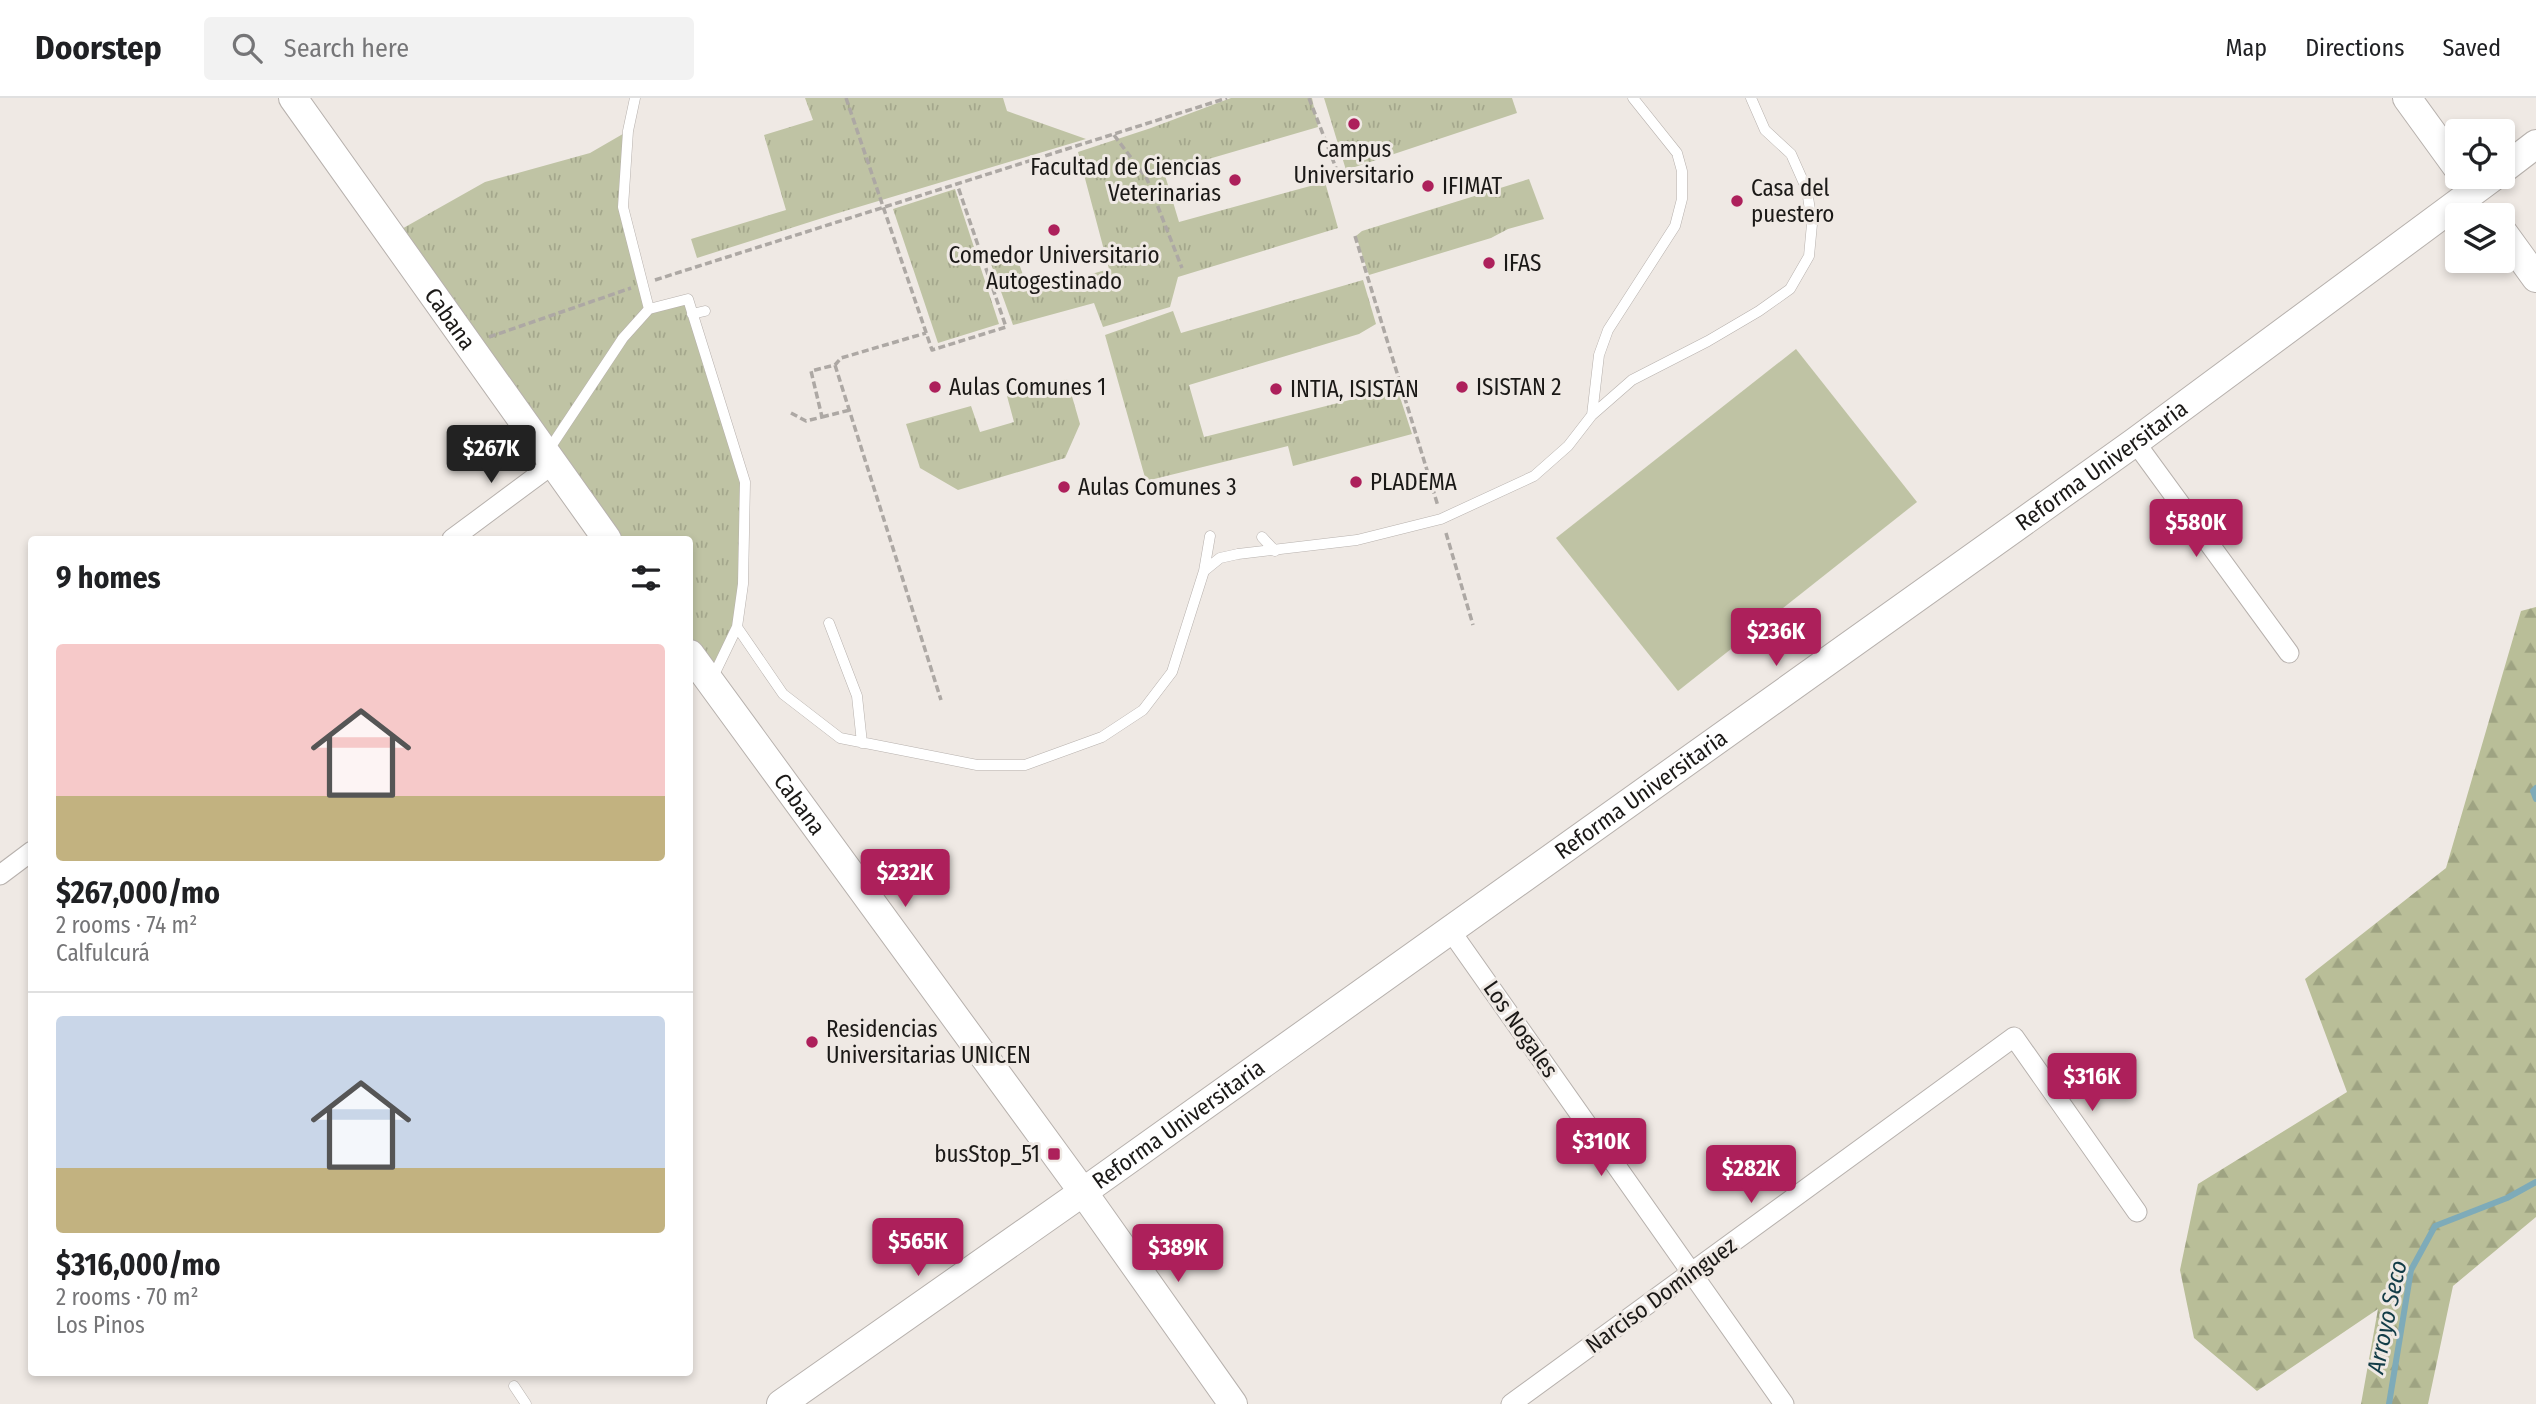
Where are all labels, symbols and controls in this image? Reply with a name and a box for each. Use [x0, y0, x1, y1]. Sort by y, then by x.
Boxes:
search box [204, 17, 694, 80]
text: Doorstep [35, 28, 162, 68]
icon: search [228, 29, 266, 67]
text: Search here [284, 33, 409, 64]
text: Map [2226, 34, 2267, 62]
text: Directions [2305, 34, 2404, 62]
text: Saved [2442, 34, 2501, 62]
marker: Campus Universitario [1346, 116, 1362, 132]
map controls [2445, 119, 2515, 273]
button: locate [2445, 119, 2515, 189]
place label: Campus Universitario [1294, 135, 1414, 189]
place label: Facultad de Ciencias Veterinarias [1030, 153, 1221, 207]
marker: Facultad de Ciencias Veterinarias [1227, 172, 1243, 188]
place label: IFIMAT [1442, 172, 1502, 200]
place label: Casa del puestero [1751, 174, 1834, 228]
marker: IFIMAT [1420, 178, 1436, 194]
marker: Casa del puestero [1729, 193, 1745, 209]
button: layers [2445, 203, 2515, 273]
marker: Comedor Universitario Autogestinado [1046, 222, 1062, 238]
place label: Comedor Universitario Autogestinado [948, 241, 1160, 295]
place label: IFAS [1503, 249, 1541, 277]
marker: IFAS [1481, 255, 1497, 271]
street label: Cabana [419, 282, 482, 355]
place label: Aulas Comunes 1 [949, 373, 1106, 401]
place label: ISISTAN 2 [1476, 373, 1561, 401]
place label: INTIA, ISISTAN [1290, 375, 1419, 403]
marker: Aulas Comunes 1 [927, 379, 943, 395]
marker: ISISTAN 2 [1454, 379, 1470, 395]
marker: INTIA, ISISTAN [1268, 381, 1284, 397]
street label: Reforma Universitaria [2010, 394, 2193, 537]
pin: $267K [442, 426, 540, 485]
text: $267K [463, 434, 519, 462]
place label: PLADEMA [1370, 468, 1457, 496]
place label: Aulas Comunes 3 [1078, 473, 1237, 501]
marker: PLADEMA [1348, 474, 1364, 490]
marker: Aulas Comunes 3 [1056, 479, 1072, 495]
pin: $580K [2147, 500, 2245, 559]
text: $580K [2166, 508, 2226, 536]
icon: filters [627, 559, 665, 597]
text: 9 homes [56, 560, 161, 596]
pin: $236K [1727, 608, 1825, 668]
text: $236K [1747, 617, 1805, 645]
icon: home [298, 690, 424, 816]
street label: Reforma Universitaria [1549, 723, 1732, 865]
street label: Cabana [768, 768, 832, 841]
pin: $232K [856, 850, 954, 909]
text: $232K [877, 858, 933, 886]
text: $267,000/mo [56, 875, 220, 911]
text: 2 rooms · 74 m² [56, 911, 197, 939]
text: Calfulcurá [56, 939, 150, 967]
street label: Los Nogales [1478, 975, 1565, 1083]
place label: Residencias Universitarias UNICEN [826, 1015, 1031, 1069]
marker: Residencias Universitarias UNICEN [804, 1034, 820, 1050]
street label: Reforma Universitaria [1087, 1053, 1270, 1195]
pin: $316K [2043, 1054, 2141, 1113]
icon: home [298, 1062, 424, 1188]
text: $316K [2064, 1062, 2121, 1090]
pin: $310K [1552, 1118, 1650, 1178]
text: $310K [1572, 1127, 1630, 1155]
place label: busStop_51 [934, 1140, 1040, 1168]
marker: busStop_51 [1046, 1146, 1062, 1162]
pin: $282K [1702, 1146, 1800, 1205]
text: $282K [1722, 1154, 1780, 1182]
pin: $565K [869, 1218, 967, 1278]
pin: $389K [1129, 1224, 1227, 1284]
text: $565K [888, 1227, 948, 1255]
street label: Narciso Domínguez [1580, 1231, 1742, 1359]
text: $389K [1148, 1233, 1208, 1261]
text: $316,000/mo [56, 1247, 220, 1283]
water label: Arroyo Seco [2361, 1258, 2413, 1377]
text: 2 rooms · 70 m² [56, 1283, 199, 1311]
text: Los Pinos [56, 1311, 145, 1339]

